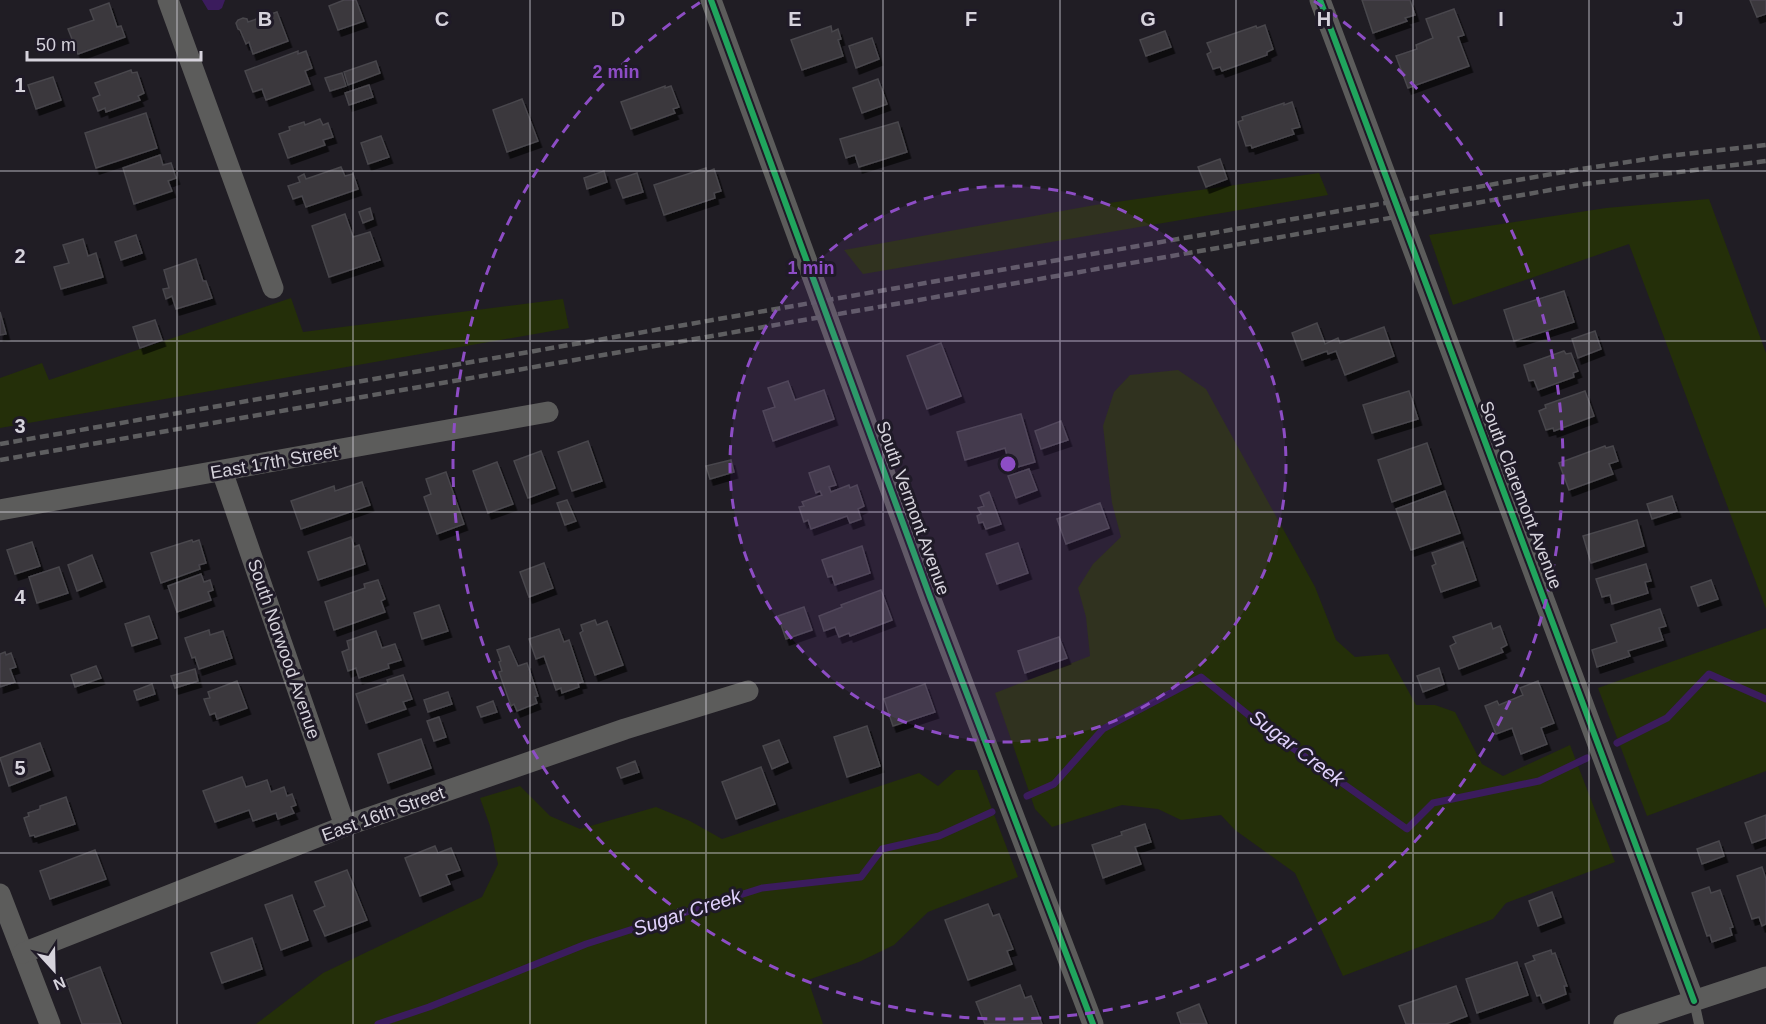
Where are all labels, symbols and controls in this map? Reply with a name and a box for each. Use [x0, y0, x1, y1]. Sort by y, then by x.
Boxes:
text: B [258, 8, 272, 30]
text: C [435, 8, 449, 30]
text: D [611, 8, 625, 30]
text: E [788, 8, 802, 30]
text: F [965, 8, 977, 30]
text: G [1140, 8, 1156, 30]
text: H [1317, 8, 1331, 30]
text: I [1498, 8, 1504, 30]
text: J [1672, 8, 1684, 30]
scale bar [27, 24, 201, 62]
text: 50 m [36, 35, 76, 55]
text: 2 min [592, 62, 640, 82]
text: 1 [14, 74, 26, 96]
text: 2 [14, 245, 26, 267]
text: 1 min [787, 258, 835, 278]
street label: South Claremont Avenue [1476, 398, 1566, 592]
text: 3 [14, 415, 26, 437]
street label: South Vermont Avenue [872, 418, 954, 598]
street label: East 17th Street [209, 441, 339, 483]
centre of rings [998, 454, 1018, 474]
street label: South Norwood Avenue [244, 556, 324, 742]
text: 4 [14, 586, 26, 608]
water label: Sugar Creek [1246, 705, 1349, 791]
text: 5 [14, 757, 26, 779]
street label: East 16th Street [319, 783, 447, 845]
water label: Sugar Creek [630, 884, 745, 940]
north arrow [24, 940, 84, 1000]
text: N [51, 973, 68, 993]

